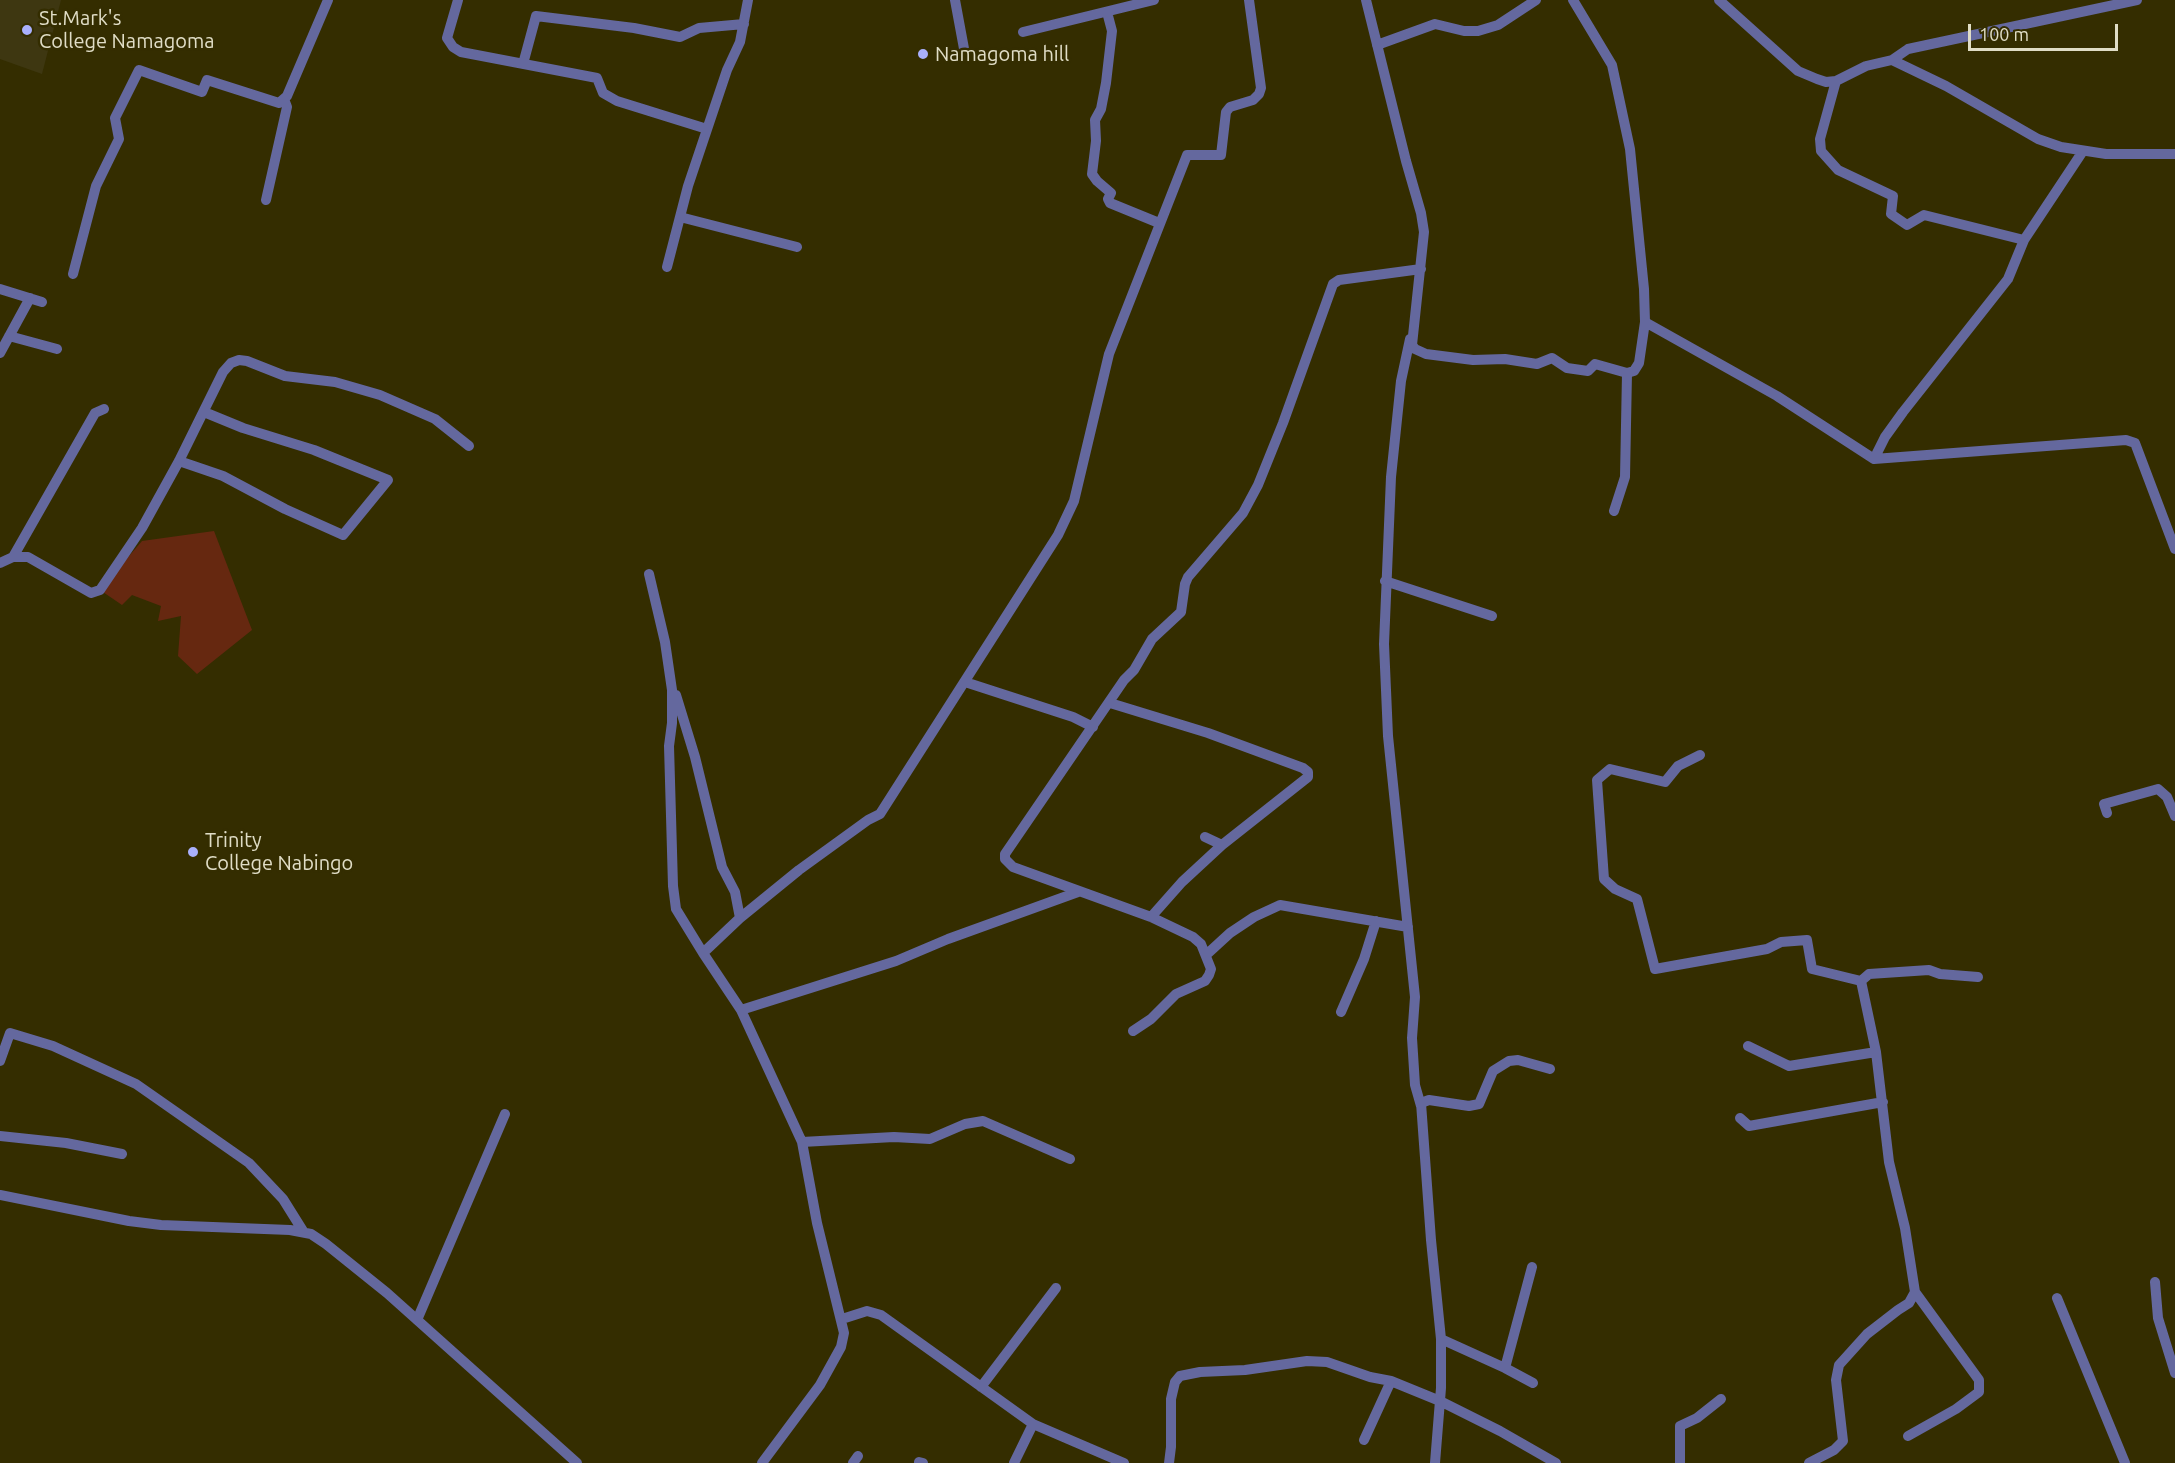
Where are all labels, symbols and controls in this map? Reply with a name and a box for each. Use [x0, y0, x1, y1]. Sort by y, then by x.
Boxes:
place label: St.Mark's College Namagoma [39, 6, 214, 53]
scale bar [1971, 12, 2121, 50]
marker: St.Mark's College Namagoma [20, 23, 34, 37]
text: 100 m [1979, 24, 2029, 44]
place label: Namagoma hill [935, 42, 1069, 66]
marker: Namagoma hill [916, 47, 930, 61]
place label: Trinity College Nabingo [205, 828, 353, 875]
marker: Trinity College Nabingo [186, 845, 200, 859]

